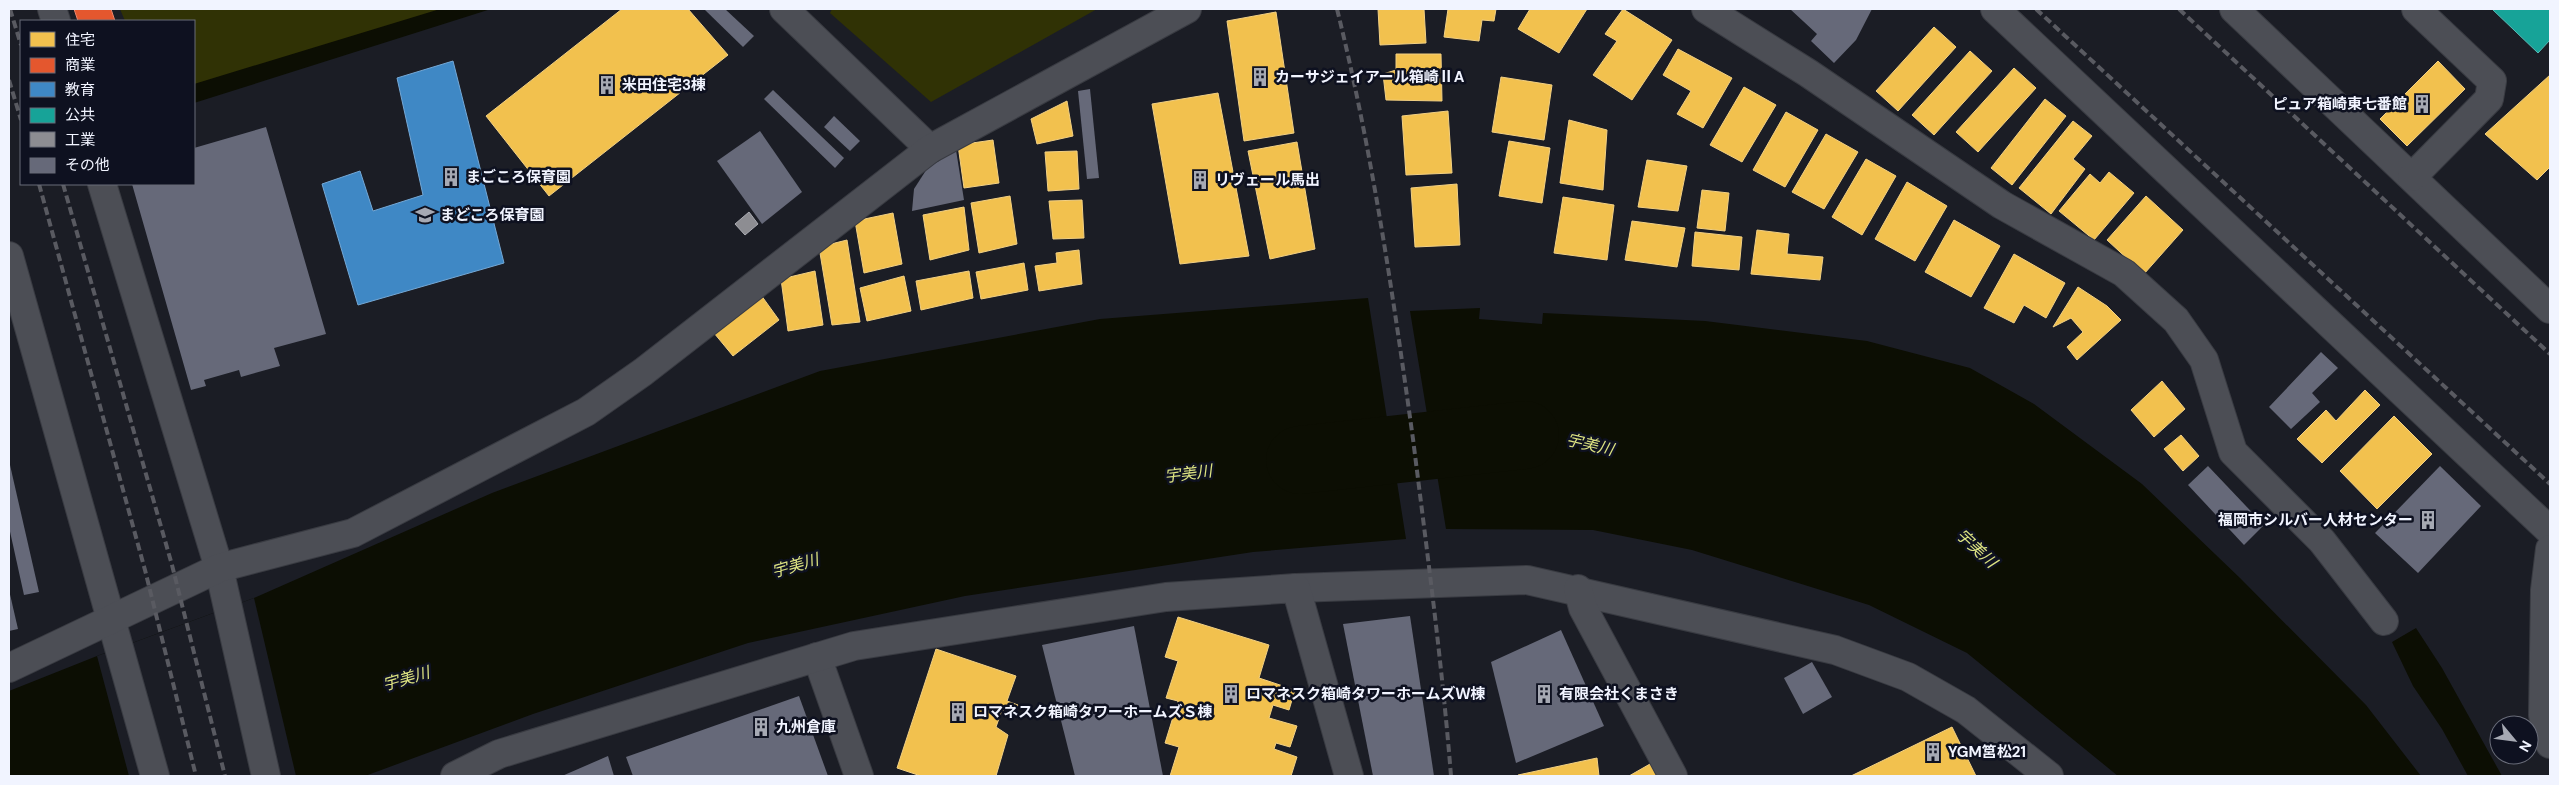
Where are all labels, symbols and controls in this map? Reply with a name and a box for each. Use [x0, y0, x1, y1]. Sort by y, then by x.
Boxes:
legend [20, 20, 195, 185]
text: 住宅 [65, 30, 95, 50]
text: 商業 [65, 55, 95, 75]
building icon: カーサジェイアール箱崎ⅡA [1249, 66, 1271, 88]
place label: カーサジェイアール箱崎ⅡA [1275, 67, 1465, 87]
building icon: 米田住宅3棟 [596, 74, 618, 96]
place label: 米田住宅3棟 [622, 75, 706, 95]
text: 教育 [65, 80, 95, 100]
building icon: ピュア箱崎東七番館 [2411, 93, 2433, 115]
place label: ピュア箱崎東七番館 [2272, 94, 2407, 114]
text: 公共 [65, 105, 95, 125]
text: 工業 [65, 130, 95, 150]
text: その他 [65, 155, 110, 175]
building icon: まごころ保育園 [440, 166, 462, 188]
place label: まごころ保育園 [466, 167, 571, 187]
building icon: リヴェール馬出 [1189, 169, 1211, 191]
place label: リヴェール馬出 [1215, 170, 1320, 190]
school or university icon: まどころ保育園 [414, 204, 436, 226]
place label: まどころ保育園 [440, 205, 545, 225]
water label: 宇美川 [1564, 429, 1618, 461]
water label: 宇美川 [1163, 460, 1215, 487]
building icon: 福岡市シルバー人材センター [2417, 509, 2439, 531]
place label: 福岡市シルバー人材センター [2217, 510, 2413, 530]
water label: 宇美川 [1952, 524, 2003, 574]
water label: 宇美川 [769, 548, 823, 582]
water label: 宇美川 [380, 661, 434, 695]
building icon: ロマネスク箱崎タワーホームズＷ棟 [1220, 683, 1242, 705]
building icon: 有限会社くまさき [1533, 683, 1555, 705]
place label: ロマネスク箱崎タワーホームズＷ棟 [1246, 684, 1486, 704]
place label: 有限会社くまさき [1559, 684, 1679, 704]
building icon: ロマネスク箱崎タワーホームズＳ棟 [947, 701, 969, 723]
place label: ロマネスク箱崎タワーホームズＳ棟 [973, 702, 1213, 722]
north arrow [2489, 715, 2539, 765]
building icon: 九州倉庫 [750, 716, 772, 738]
place label: 九州倉庫 [776, 717, 836, 737]
text: N [2515, 737, 2536, 755]
building icon: YGM筥松21 [1922, 741, 1944, 763]
place label: YGM筥松21 [1948, 742, 2026, 762]

